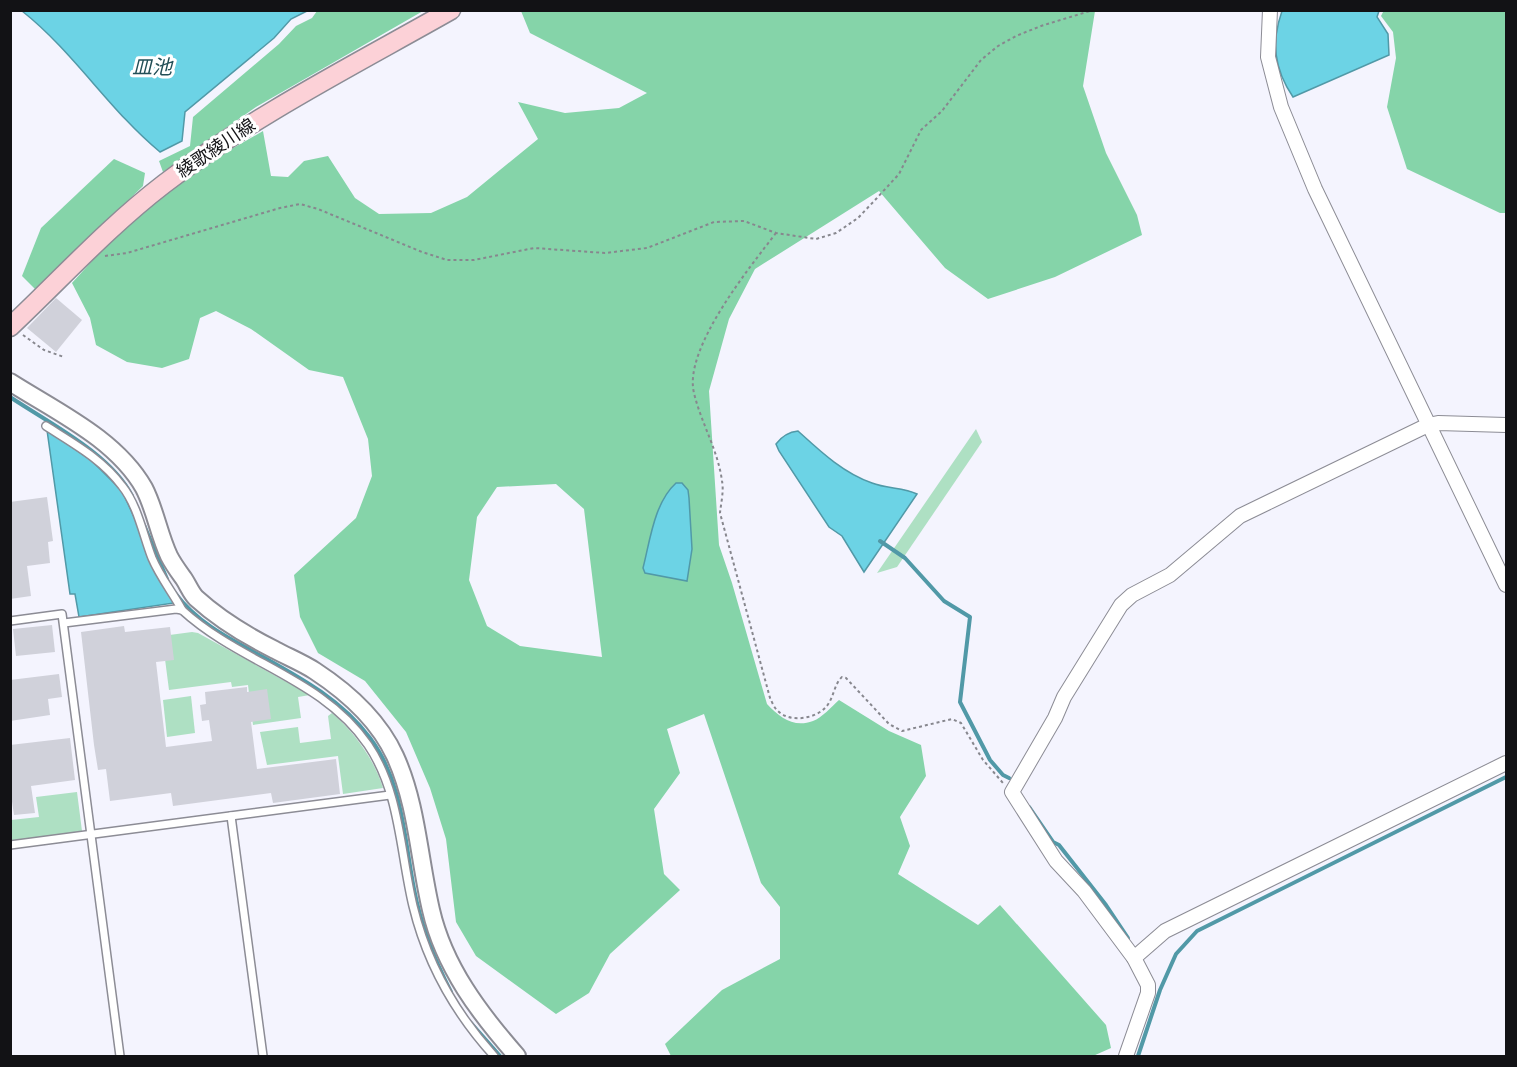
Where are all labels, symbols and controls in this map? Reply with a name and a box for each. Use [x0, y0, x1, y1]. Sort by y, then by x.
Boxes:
water label: 皿池 [132, 57, 174, 78]
street label: 綾歌綾川線 [173, 115, 259, 181]

